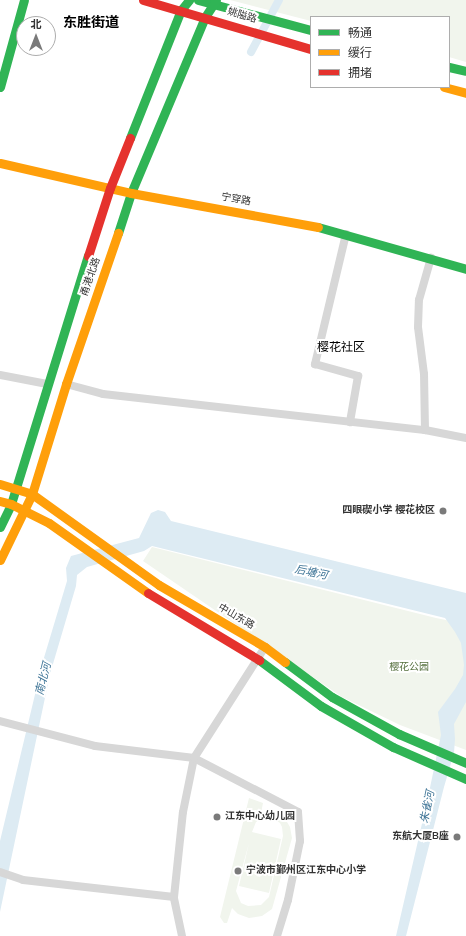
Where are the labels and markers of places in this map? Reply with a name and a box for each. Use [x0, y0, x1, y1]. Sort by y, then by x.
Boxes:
place label: 四眼碶小学 樱花校区 [342, 505, 435, 517]
marker: 四眼碶小学 樱花校区 [438, 506, 448, 516]
place label: 江东中心幼儿园 [225, 811, 295, 823]
marker: 江东中心幼儿园 [212, 812, 222, 822]
place label: 东航大厦B座 [392, 831, 449, 843]
marker: 东航大厦B座 [452, 832, 462, 842]
place label: 宁波市鄞州区江东中心小学 [246, 865, 366, 877]
marker: 宁波市鄞州区江东中心小学 [233, 866, 243, 876]

